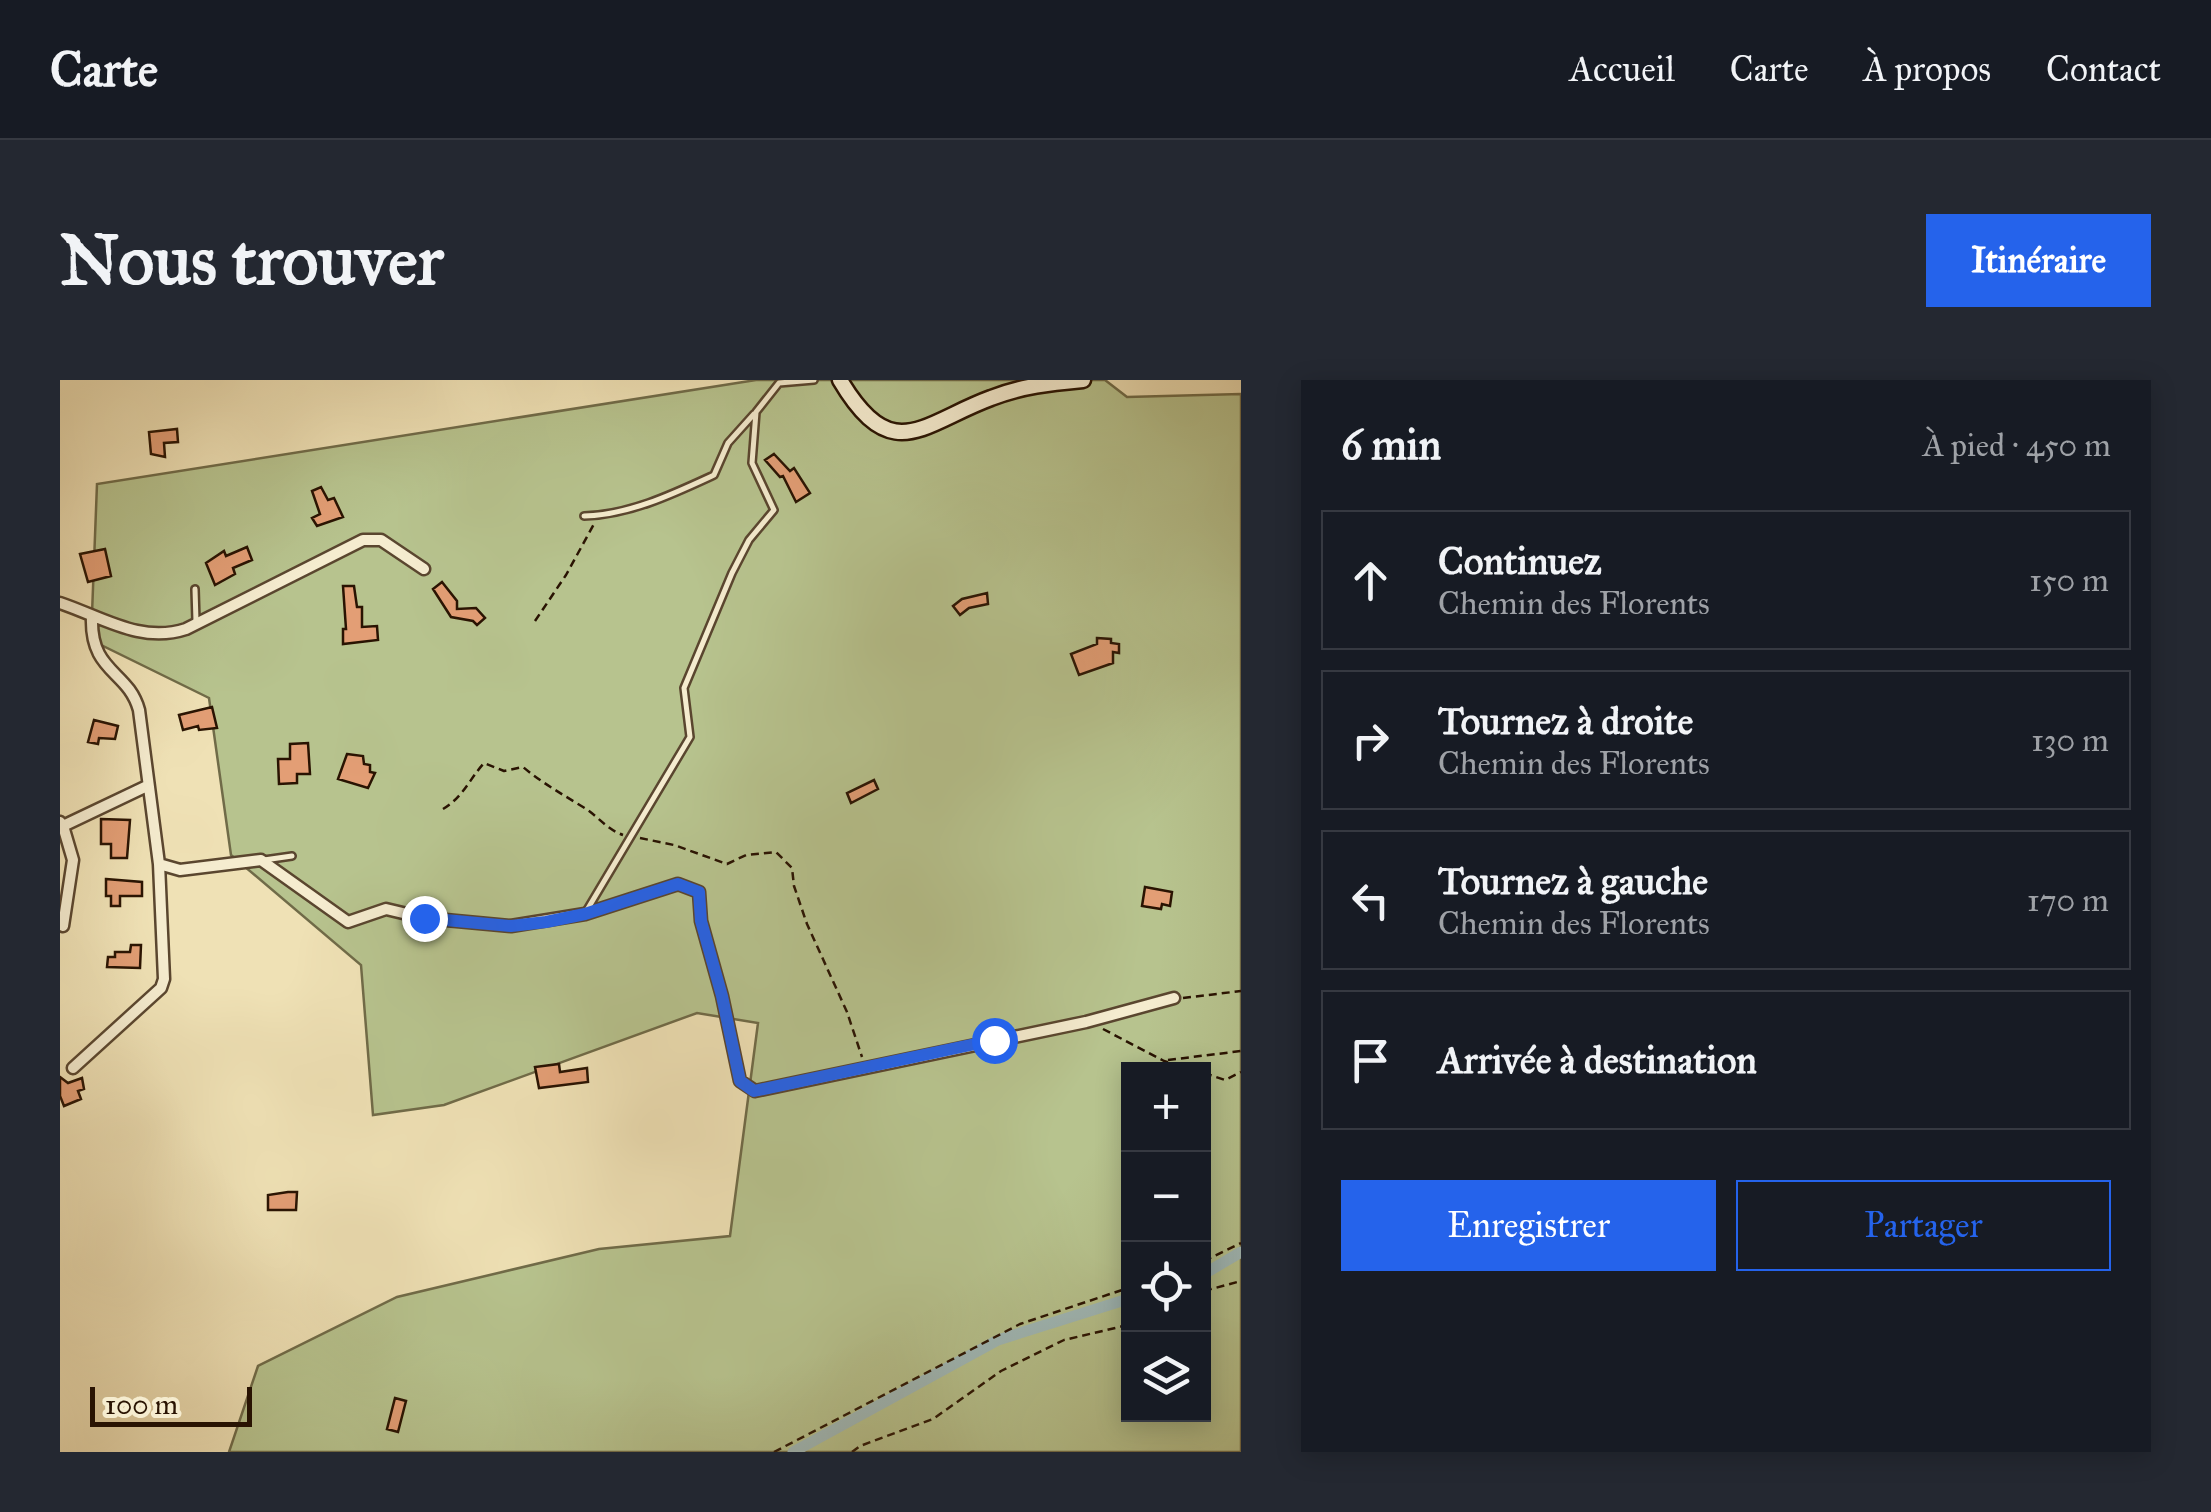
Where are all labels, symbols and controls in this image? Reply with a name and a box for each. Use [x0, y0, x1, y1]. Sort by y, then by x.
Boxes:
text: Carte [50, 40, 158, 99]
text: Accueil [1570, 48, 1675, 91]
text: Carte [1730, 48, 1809, 91]
text: À propos [1864, 48, 1991, 91]
text: Contact [2046, 48, 2161, 91]
button: Itinéraire [1926, 214, 2151, 307]
text: Nous trouver [60, 218, 444, 303]
text: 6 min [1341, 419, 1441, 471]
text: À pied · 450 m [1923, 426, 2111, 465]
text: Continuez [1438, 538, 1602, 584]
icon: ahead [1343, 553, 1398, 608]
text: 150 m [2029, 561, 2109, 600]
text: Chemin des Florents [1438, 584, 1710, 623]
text: Tournez à droite [1438, 698, 1693, 744]
icon: right [1343, 713, 1398, 768]
text: 130 m [2031, 721, 2109, 760]
text: Chemin des Florents [1438, 744, 1710, 783]
text: Tournez à gauche [1438, 858, 1708, 904]
icon: left [1343, 873, 1398, 928]
text: 170 m [2027, 881, 2109, 920]
route end [402, 896, 448, 942]
text: Chemin des Florents [1438, 904, 1710, 943]
route start [972, 1018, 1018, 1064]
icon: arrive [1343, 1033, 1398, 1088]
text: Arrivée à destination [1438, 1037, 1757, 1083]
map controls [1121, 1062, 1211, 1422]
button: + [1121, 1062, 1211, 1152]
button: − [1121, 1152, 1211, 1242]
button: Enregistrer [1341, 1180, 1716, 1271]
button: Partager [1736, 1180, 2111, 1271]
button: locate [1121, 1242, 1211, 1332]
button: layers [1121, 1332, 1211, 1422]
scale bar [90, 1382, 252, 1426]
text: 100 m [105, 1387, 178, 1422]

